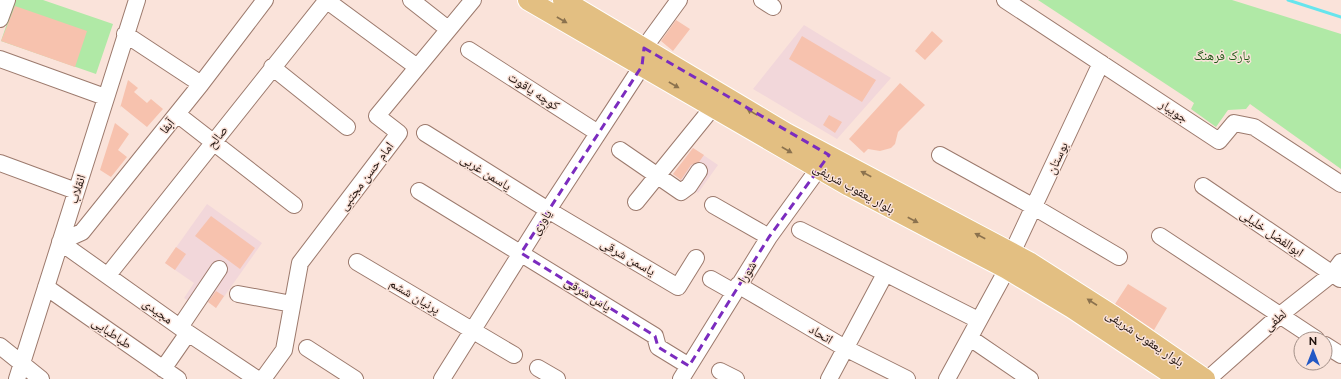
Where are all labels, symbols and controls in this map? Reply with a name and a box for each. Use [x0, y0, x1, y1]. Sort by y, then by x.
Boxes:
one-way arrow [556, 16, 568, 23]
park label: پارک فرهنگ [1194, 48, 1250, 64]
street label: کوچه یاقوت [505, 69, 563, 114]
one-way arrow [668, 81, 680, 88]
street label: جویبار [1156, 96, 1191, 127]
one-way arrow [747, 108, 757, 116]
street label: آبفا [156, 115, 178, 137]
street label: صالح [203, 123, 232, 153]
street label: امام حسن مجتبی [335, 139, 397, 214]
street label: بوستان [1043, 140, 1072, 177]
one-way arrow [781, 146, 793, 153]
street label: یاسمن غربی [457, 151, 514, 194]
street label: بلوار یعقوب شریفی [810, 159, 897, 217]
one-way arrow [860, 171, 872, 177]
street label: انقلاب [65, 173, 89, 205]
street label: ابوالفضل خلیلی [1237, 206, 1306, 260]
street label: یاوری [527, 207, 555, 238]
one-way arrow [907, 216, 919, 223]
one-way arrow [975, 232, 986, 239]
street label: یاسمن شرقی [597, 235, 658, 280]
street label: شورا [735, 258, 760, 286]
street label: یاس شرقی [561, 274, 614, 315]
street label: پرنیان ششم [386, 275, 443, 318]
street label: مجیدی [139, 295, 176, 328]
one-way arrow [1087, 298, 1097, 306]
street label: بلوار یعقوب شریفی [1103, 306, 1187, 370]
street label: لطفی [1261, 306, 1290, 335]
street label: طباطبایی [89, 314, 135, 353]
street label: اتحاد [806, 321, 836, 347]
north arrow [1293, 331, 1333, 371]
text: N [1309, 335, 1317, 348]

